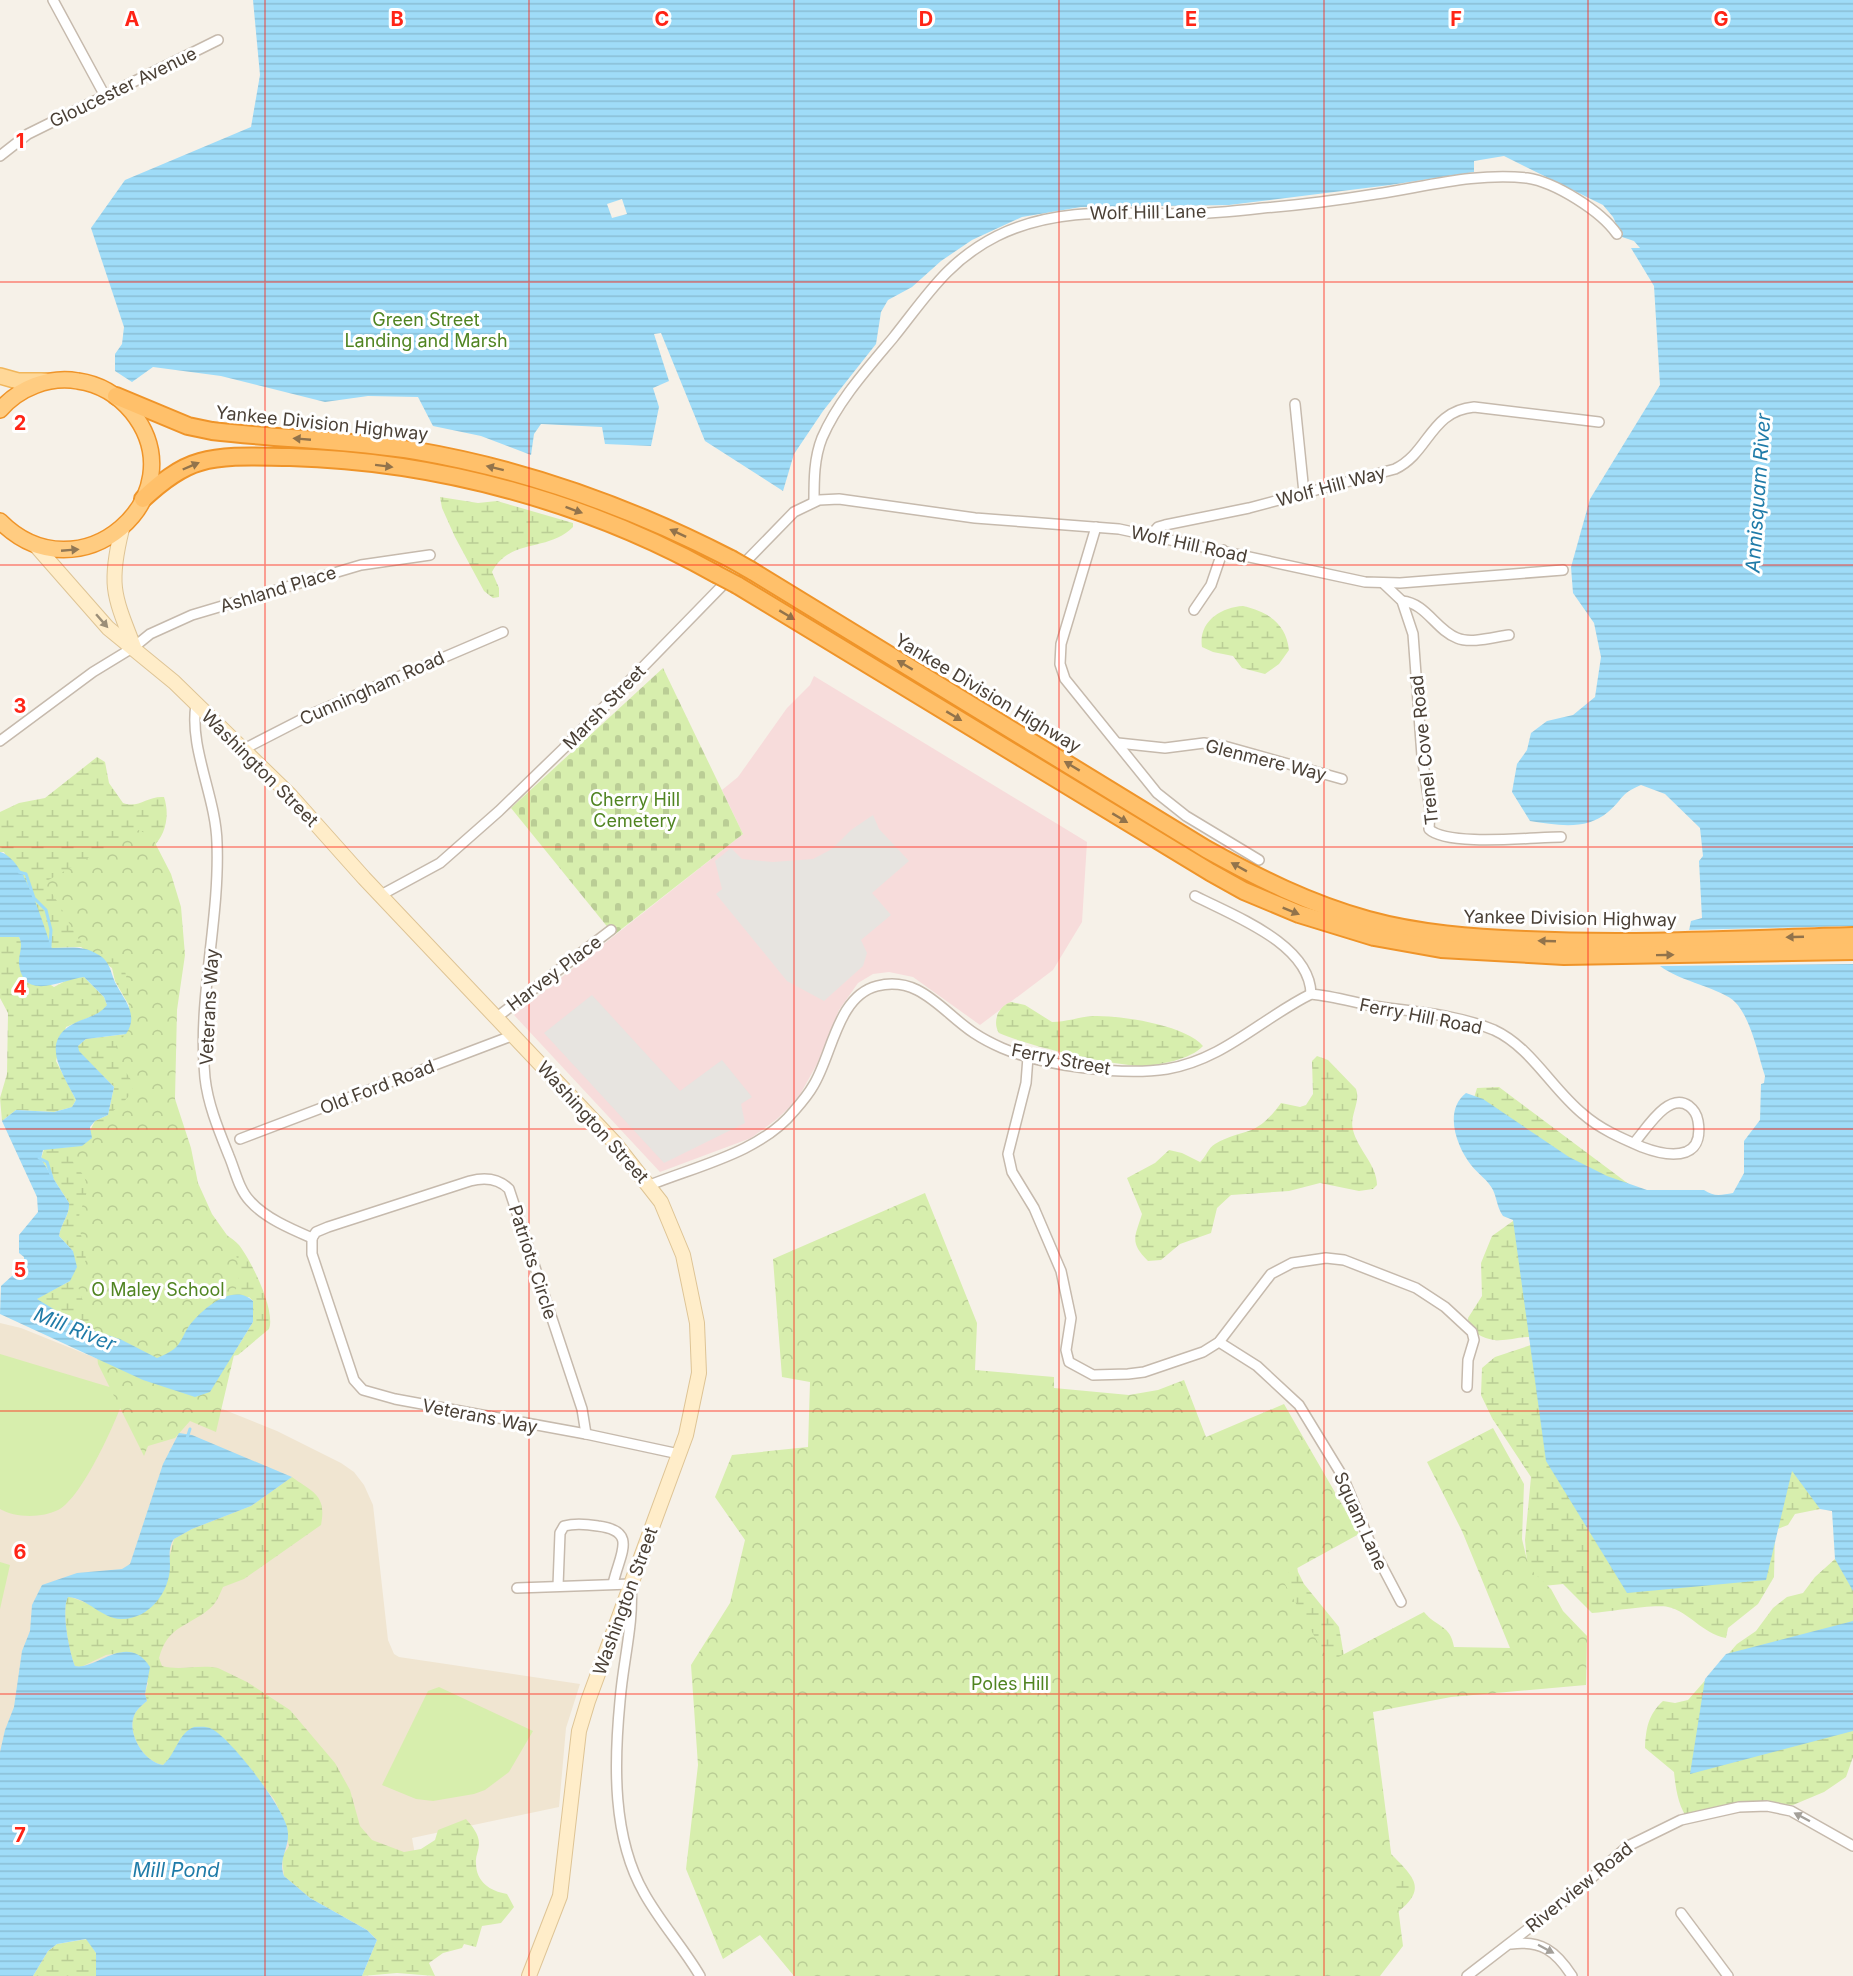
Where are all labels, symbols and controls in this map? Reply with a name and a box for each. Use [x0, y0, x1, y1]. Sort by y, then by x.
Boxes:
text: A [125, 7, 140, 31]
text: B [390, 7, 404, 31]
text: C [655, 7, 669, 31]
text: D [919, 7, 933, 31]
text: E [1185, 7, 1197, 31]
text: F [1450, 7, 1462, 31]
text: G [1713, 7, 1729, 31]
street label: Gloucester Avenue [46, 42, 200, 132]
text: 1 [16, 129, 24, 153]
street label: Wolf Hill Lane [1090, 200, 1206, 224]
park label: Green Street Landing and Marsh [344, 309, 508, 351]
street label: Yankee Division Highway [215, 401, 429, 445]
text: 2 [14, 411, 26, 435]
water label: Annisquam River [1740, 412, 1776, 575]
one-way arrow [293, 434, 312, 444]
one-way arrow [182, 461, 200, 471]
one-way arrow [375, 461, 394, 470]
street label: Wolf Hill Way [1274, 461, 1388, 511]
one-way arrow [486, 463, 504, 472]
one-way arrow [565, 506, 583, 516]
street label: Wolf Hill Road [1129, 521, 1249, 567]
one-way arrow [670, 528, 687, 537]
one-way arrow [60, 545, 79, 554]
street label: Ashland Place [217, 561, 339, 617]
one-way arrow [779, 609, 795, 620]
one-way arrow [95, 613, 108, 628]
street label: Yankee Division Highway [891, 629, 1085, 757]
street label: Cunningham Road [296, 647, 448, 729]
one-way arrow [897, 659, 913, 670]
street label: Marsh Street [559, 660, 650, 754]
street label: Trenel Cove Road [1406, 674, 1442, 826]
text: 3 [14, 694, 26, 718]
street label: Washington Street [197, 705, 323, 831]
one-way arrow [946, 711, 962, 722]
street label: Glenmere Way [1203, 735, 1329, 785]
one-way arrow [1064, 761, 1080, 772]
park label: Cherry Hill Cemetery [590, 789, 680, 831]
one-way arrow [1112, 812, 1128, 823]
one-way arrow [1230, 862, 1247, 872]
one-way arrow [1283, 906, 1301, 916]
street label: Yankee Division Highway [1463, 906, 1677, 930]
street label: Harvey Place [503, 931, 605, 1015]
one-way arrow [1785, 932, 1804, 942]
one-way arrow [1538, 936, 1557, 946]
street label: Veterans Way [195, 948, 223, 1066]
one-way arrow [1655, 950, 1674, 960]
text: 4 [13, 976, 27, 1000]
street label: Ferry Hill Road [1358, 994, 1484, 1038]
street label: Ferry Street [1010, 1039, 1112, 1079]
street label: Old Ford Road [317, 1056, 437, 1118]
street label: Washington Street [533, 1057, 653, 1187]
street label: Patriots Circle [505, 1202, 561, 1322]
text: 5 [14, 1258, 26, 1282]
park label: O Maley School [91, 1279, 225, 1300]
water label: Mill River [31, 1302, 120, 1356]
street label: Veterans Way [421, 1395, 539, 1437]
street label: Squam Lane [1330, 1469, 1392, 1573]
street label: Washington Street [588, 1524, 662, 1678]
text: 6 [14, 1540, 27, 1564]
park label: Poles Hill [971, 1673, 1049, 1694]
one-way arrow [1793, 1812, 1810, 1822]
text: 7 [14, 1823, 26, 1847]
street label: Riverview Road [1521, 1838, 1637, 1936]
water label: Mill Pond [133, 1858, 220, 1882]
one-way arrow [1538, 1944, 1555, 1954]

